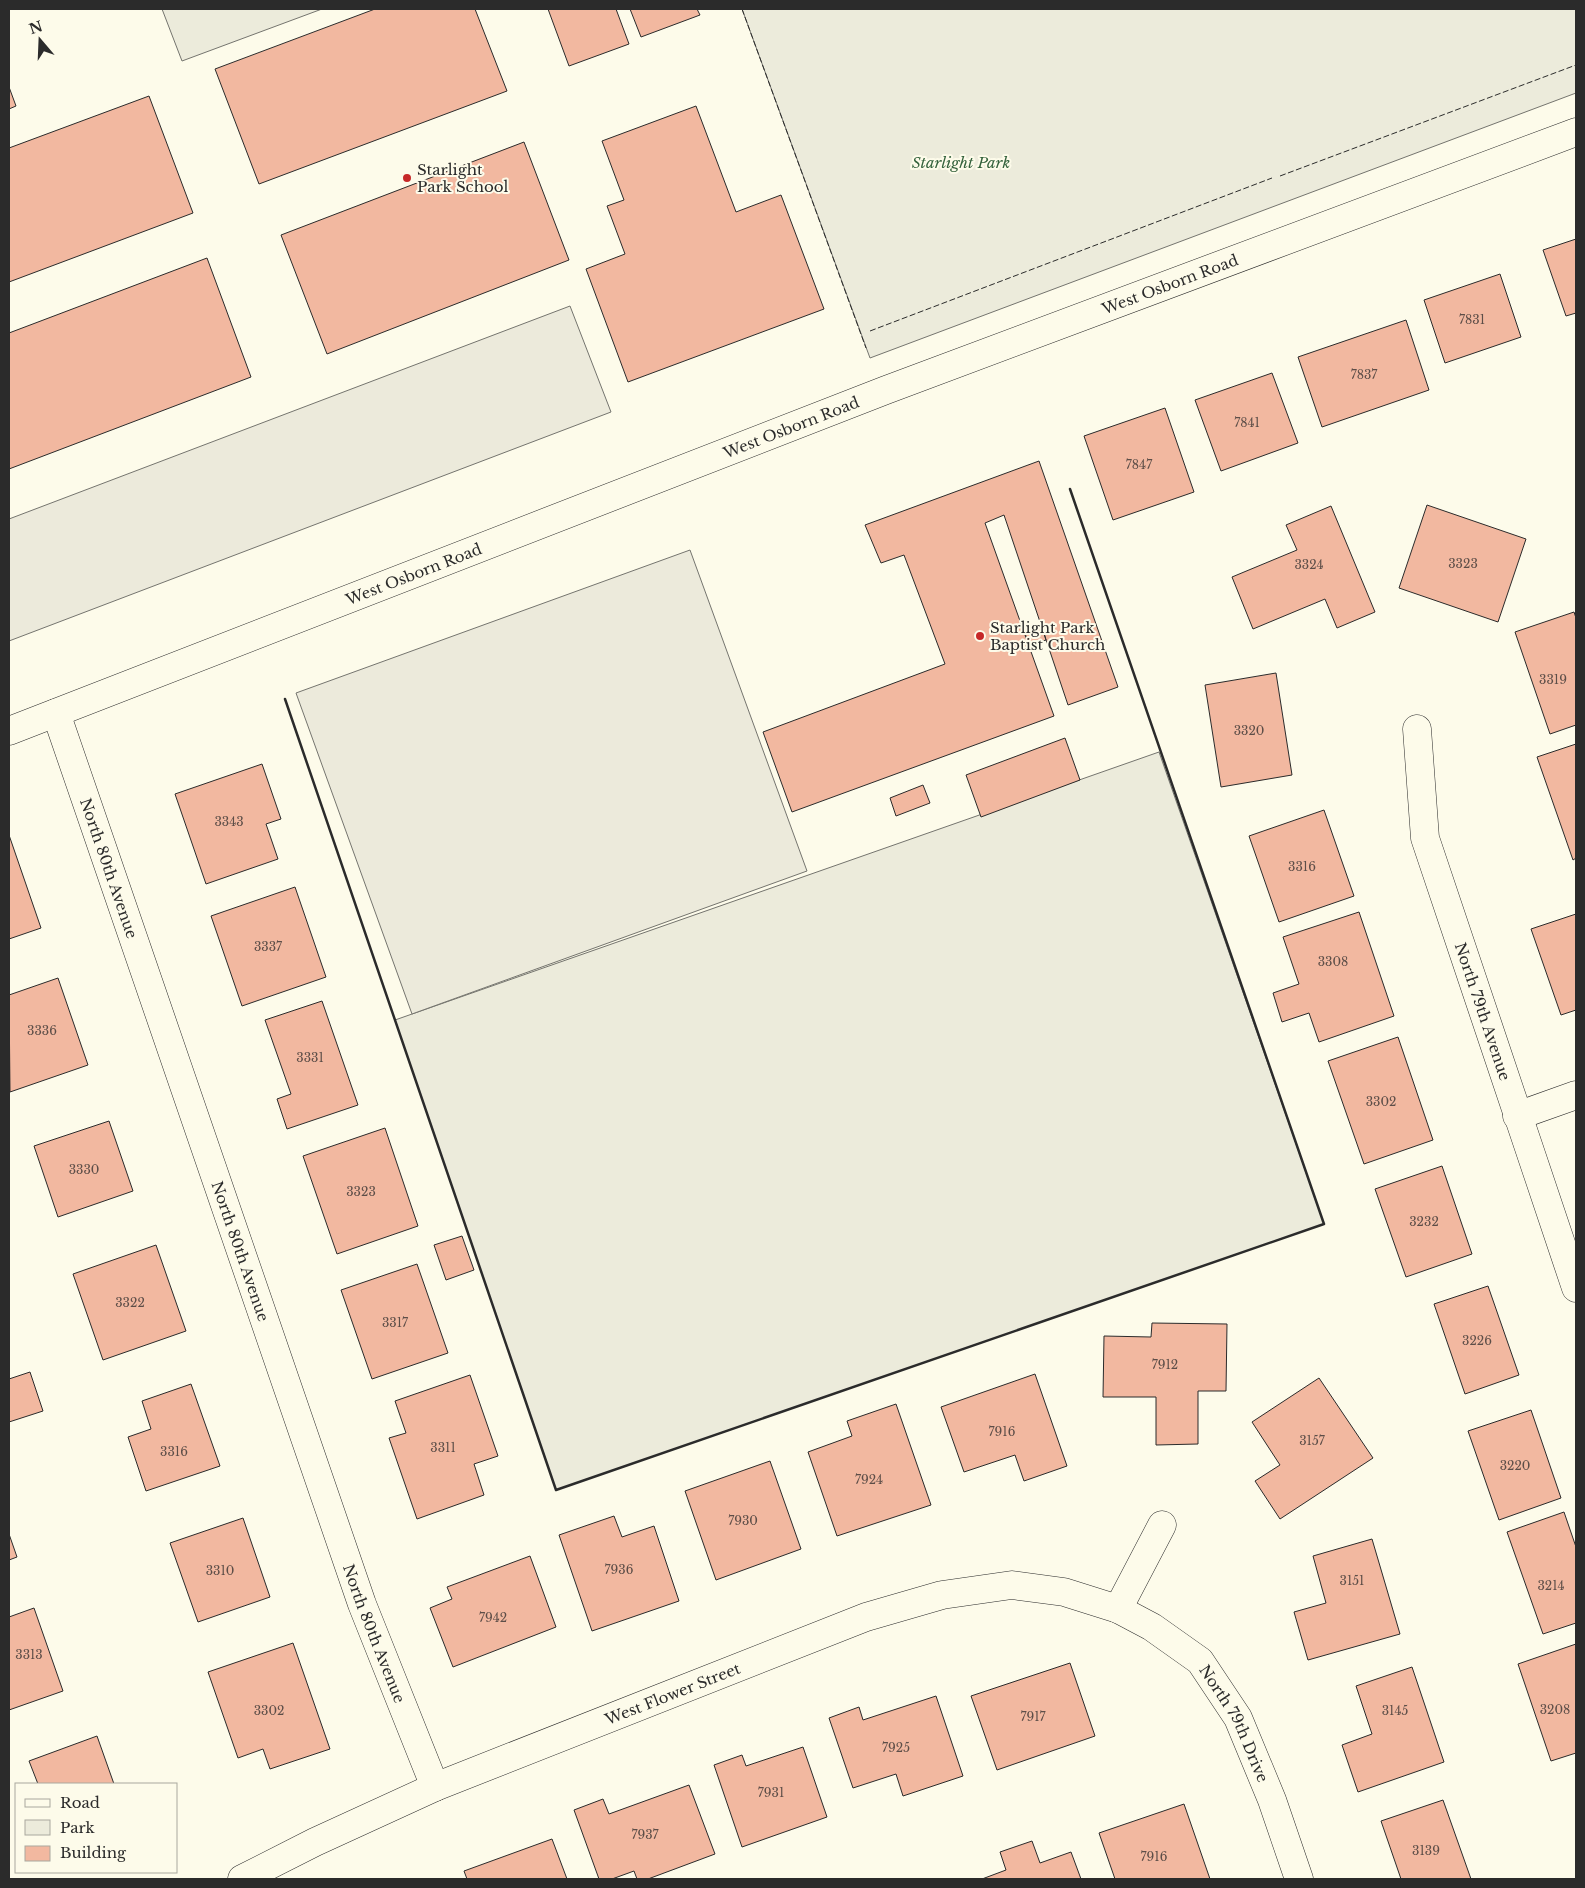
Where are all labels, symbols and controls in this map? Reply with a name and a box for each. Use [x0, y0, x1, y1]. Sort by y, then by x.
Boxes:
north arrow [15, 15, 65, 65]
text: N [27, 17, 45, 38]
park label: Starlight Park [912, 153, 1010, 172]
place label: Starlight Park School [417, 160, 509, 196]
marker: Starlight Park School [401, 172, 413, 184]
street label: West Osborn Road [1098, 250, 1241, 318]
house number: 7831 [1459, 312, 1485, 327]
house number: 7837 [1351, 367, 1378, 382]
street label: West Osborn Road [719, 392, 862, 462]
house number: 7841 [1234, 415, 1260, 430]
house number: 7847 [1126, 457, 1153, 472]
street label: West Osborn Road [342, 539, 484, 609]
house number: 3323 [1448, 556, 1478, 571]
house number: 3324 [1294, 557, 1324, 572]
place label: Starlight Park Baptist Church [990, 618, 1105, 654]
marker: Starlight Park Baptist Church [974, 630, 986, 642]
house number: 3319 [1539, 672, 1567, 687]
house number: 3320 [1234, 723, 1264, 738]
street label: North 80th Avenue [76, 795, 142, 941]
house number: 3343 [214, 814, 244, 829]
house number: 3316 [1288, 859, 1316, 874]
house number: 3337 [254, 939, 283, 954]
street label: North 79th Avenue [1451, 940, 1515, 1083]
house number: 3308 [1318, 954, 1348, 969]
house number: 3336 [27, 1023, 57, 1038]
house number: 3331 [296, 1050, 324, 1065]
house number: 3302 [1366, 1094, 1396, 1109]
house number: 3330 [69, 1162, 99, 1177]
street label: North 80th Avenue [208, 1179, 274, 1324]
house number: 3323 [346, 1184, 376, 1199]
house number: 3232 [1409, 1214, 1439, 1229]
house number: 3322 [115, 1295, 145, 1310]
house number: 3317 [382, 1315, 409, 1330]
house number: 3226 [1462, 1333, 1492, 1348]
house number: 7912 [1152, 1357, 1178, 1372]
house number: 7916 [989, 1424, 1016, 1439]
house number: 3157 [1299, 1433, 1326, 1448]
house number: 3311 [430, 1440, 456, 1455]
house number: 3316 [160, 1444, 188, 1459]
house number: 3220 [1500, 1458, 1530, 1473]
house number: 7924 [855, 1472, 883, 1487]
house number: 7930 [728, 1513, 758, 1528]
street label: North 80th Avenue [339, 1562, 410, 1705]
house number: 7936 [605, 1562, 634, 1577]
house number: 3310 [206, 1563, 234, 1578]
house number: 3151 [1340, 1573, 1364, 1588]
house number: 3214 [1537, 1578, 1565, 1593]
house number: 7942 [479, 1610, 507, 1625]
house number: 3313 [15, 1647, 43, 1662]
street label: West Flower Street [601, 1658, 743, 1729]
street label: North 79th Drive [1196, 1661, 1273, 1785]
house number: 3208 [1540, 1702, 1570, 1717]
house number: 3302 [254, 1703, 284, 1718]
house number: 3145 [1382, 1703, 1408, 1718]
house number: 7917 [1020, 1709, 1047, 1724]
house number: 7925 [882, 1740, 910, 1755]
legend [15, 1783, 178, 1873]
house number: 7931 [758, 1785, 784, 1800]
text: Road [60, 1793, 100, 1812]
text: Park [60, 1818, 96, 1837]
house number: 7937 [631, 1827, 660, 1842]
text: Building [60, 1843, 127, 1862]
house number: 3139 [1412, 1843, 1440, 1858]
house number: 7916 [1141, 1849, 1168, 1864]

